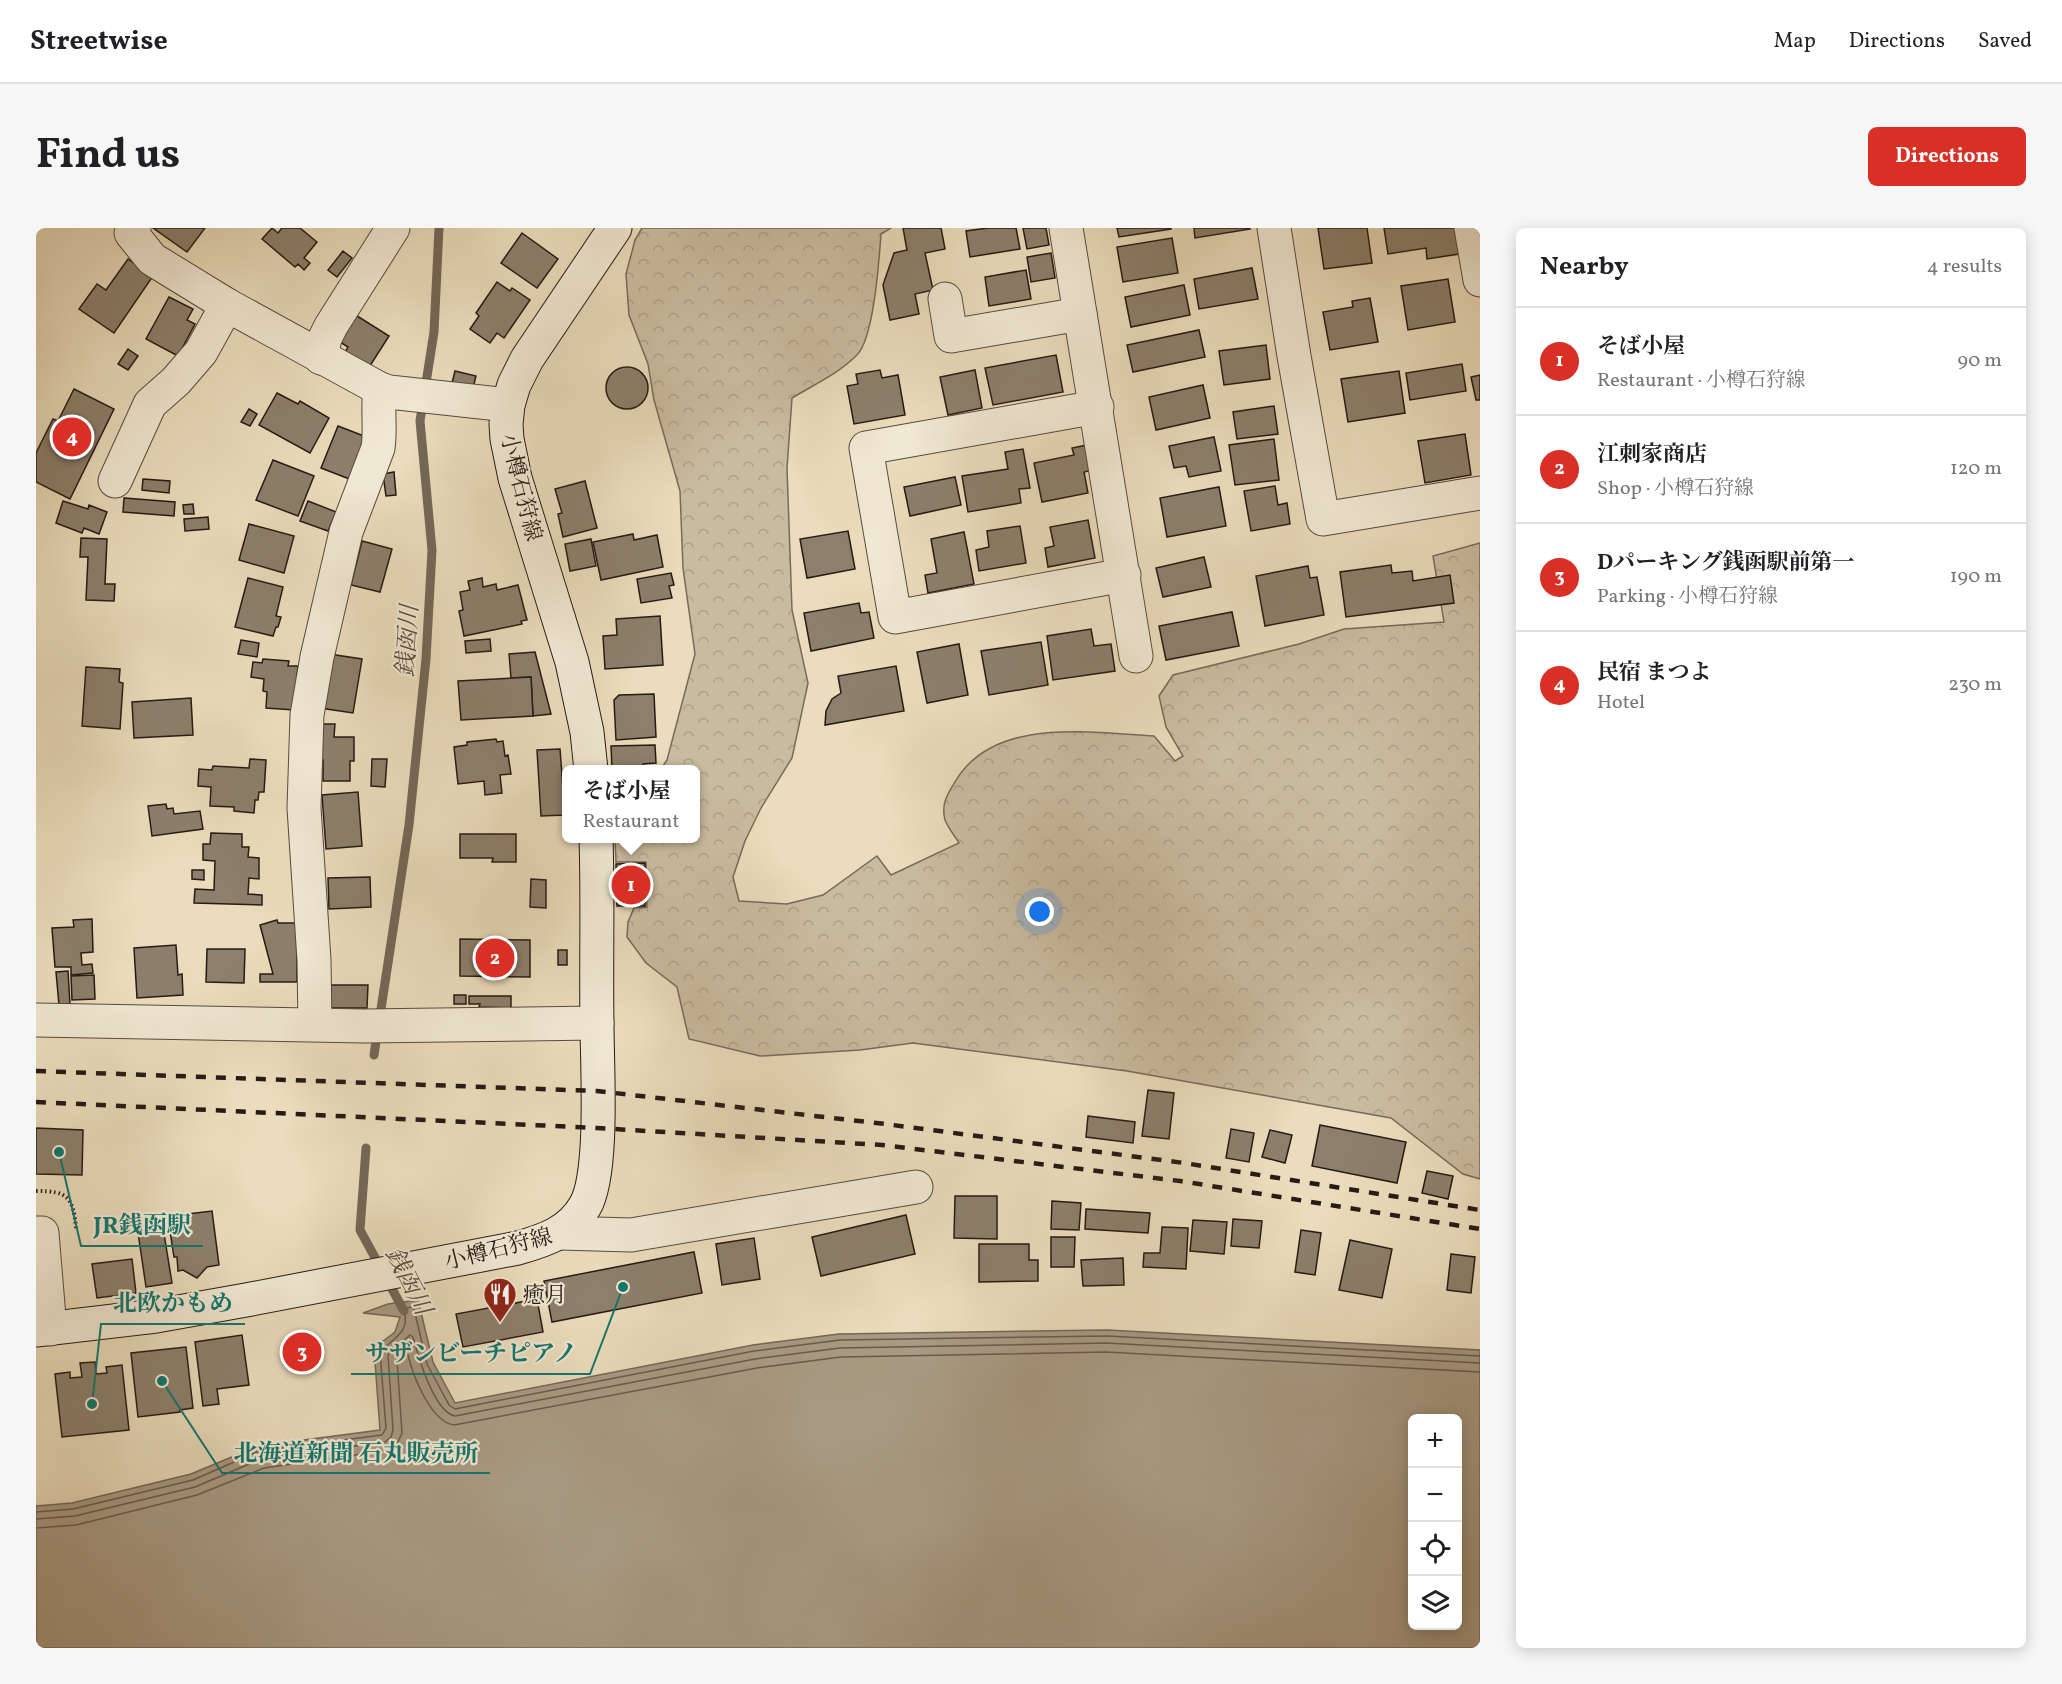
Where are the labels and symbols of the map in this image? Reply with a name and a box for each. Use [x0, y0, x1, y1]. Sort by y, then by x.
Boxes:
pin: 4 [52, 414, 92, 460]
street label: 小樽石狩線 [491, 430, 548, 545]
water label: 銭函川 [390, 601, 429, 678]
pin: 1 [612, 862, 650, 908]
your location [1025, 897, 1054, 926]
pin: 2 [476, 936, 514, 980]
callout: JR銭函駅 [81, 1204, 203, 1246]
text: JR銭函駅 [92, 1210, 191, 1244]
street label: 小樽石狩線 [441, 1222, 556, 1279]
water label: 銭函川 [376, 1242, 440, 1324]
restaurant icon: 癒月 [482, 1276, 518, 1323]
place label: 癒月 [523, 1281, 567, 1312]
callout: 北欧かもめ [101, 1282, 245, 1324]
text: 北欧かもめ [113, 1288, 233, 1322]
pin: 3 [282, 1330, 322, 1374]
callout: サザンビーチピアノ [351, 1332, 590, 1374]
text: サザンビーチピアノ [365, 1338, 577, 1372]
callout: 北海道新聞 石丸販売所 [222, 1431, 490, 1473]
text: 北海道新聞 石丸販売所 [234, 1438, 478, 1472]

